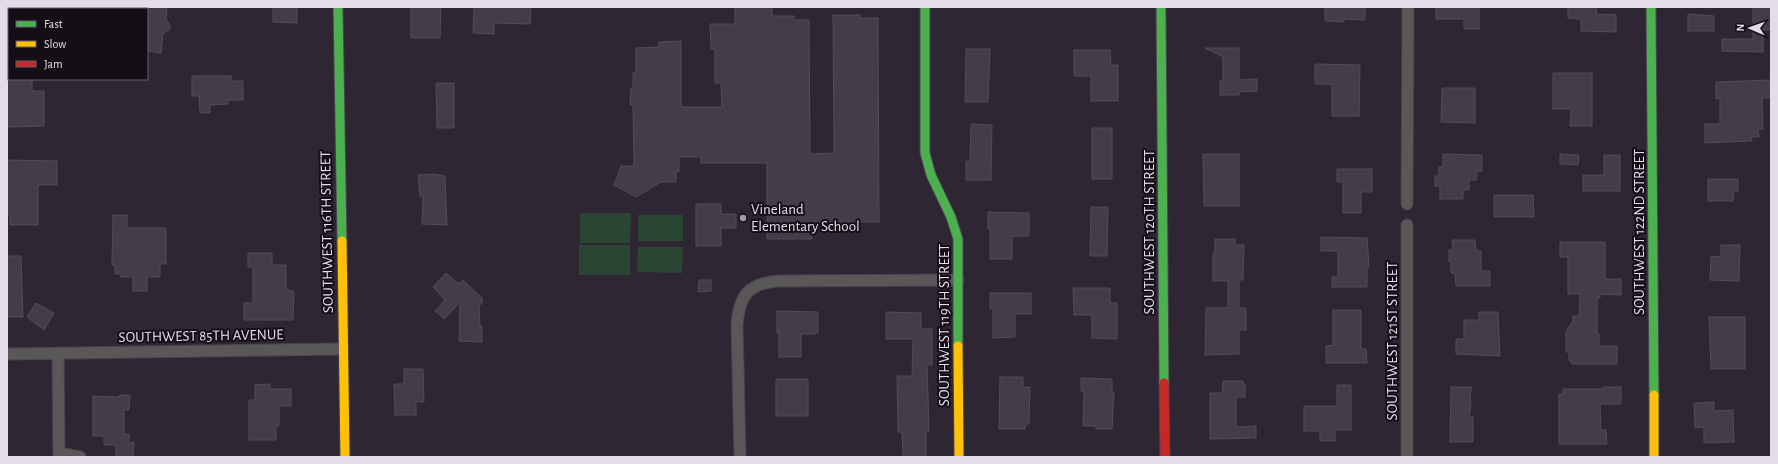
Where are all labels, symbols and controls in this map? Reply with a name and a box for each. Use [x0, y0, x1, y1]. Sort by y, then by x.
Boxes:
legend [8, 8, 148, 80]
north arrow [1730, 8, 1770, 48]
text: Fast [44, 18, 63, 30]
text: N [1735, 24, 1746, 32]
text: Slow [44, 38, 66, 50]
text: Jam [44, 58, 63, 70]
street label: SOUTHWEST 122ND STREET [1632, 148, 1647, 315]
street label: SOUTHWEST 120TH STREET [1142, 149, 1157, 314]
street label: SOUTHWEST 116TH STREET [318, 150, 336, 313]
place label: Vineland Elementary School [751, 202, 860, 234]
marker: Vineland Elementary School [738, 213, 748, 223]
street label: SOUTHWEST 119TH STREET [937, 243, 952, 406]
street label: SOUTHWEST 121ST STREET [1385, 261, 1400, 420]
street label: SOUTHWEST 85TH AVENUE [118, 327, 284, 345]

